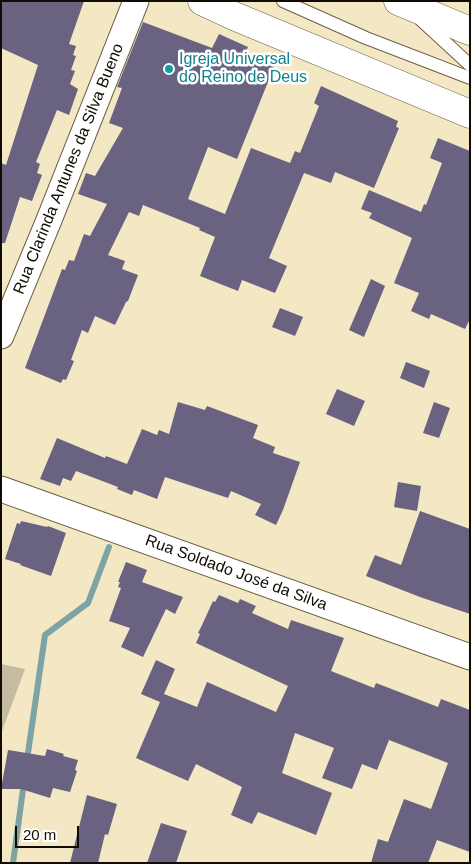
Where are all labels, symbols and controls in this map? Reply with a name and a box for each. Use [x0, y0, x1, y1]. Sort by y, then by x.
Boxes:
street label: Rua Clarinda Antunes da Silva Bueno [10, 41, 128, 297]
place label: Igreja Universal do Reino de Deus [179, 50, 307, 88]
marker: Igreja Universal do Reino de Deus [163, 63, 175, 75]
street label: Rua Soldado José da Silva [142, 531, 330, 615]
scale bar [18, 816, 81, 848]
text: 20 m [23, 826, 56, 843]

